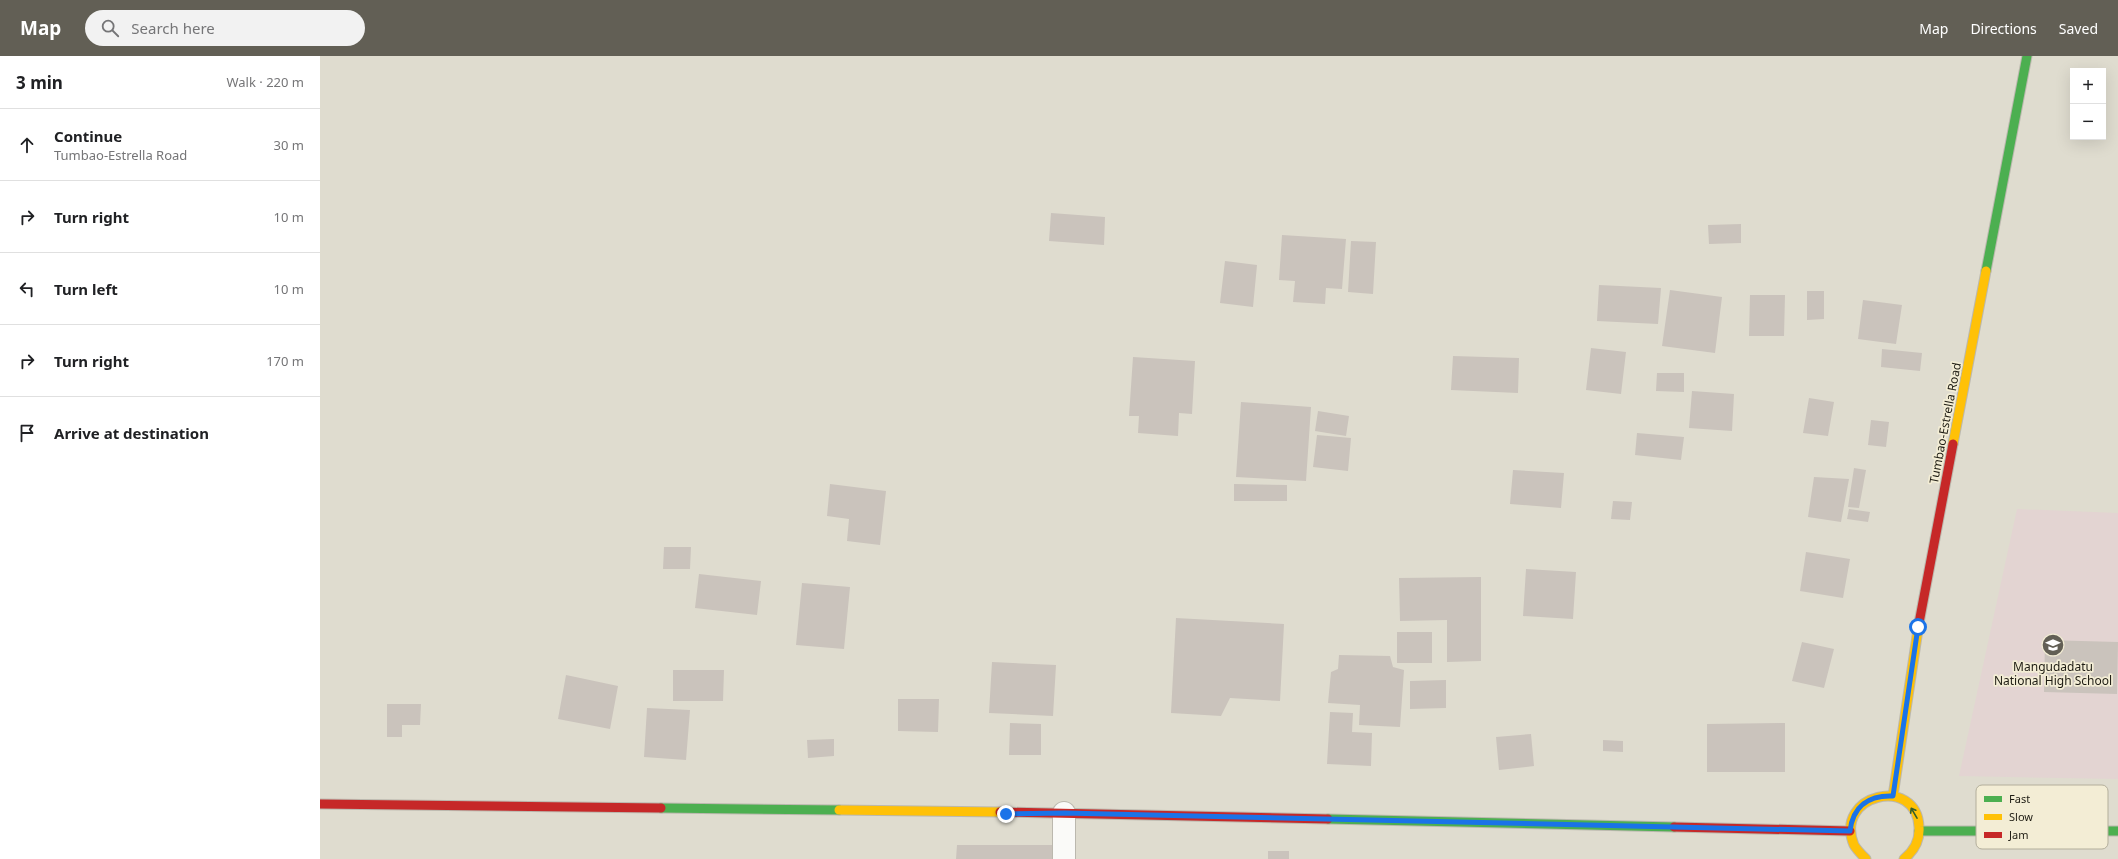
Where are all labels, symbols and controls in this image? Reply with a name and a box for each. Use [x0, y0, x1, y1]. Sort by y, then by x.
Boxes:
search box [85, 10, 365, 46]
text: Map [20, 15, 61, 41]
icon: search [99, 17, 121, 39]
text: Search here [131, 18, 215, 38]
text: Map [1919, 19, 1948, 38]
text: Directions [1970, 19, 2037, 38]
text: Saved [2059, 19, 2098, 38]
map controls [2070, 68, 2106, 140]
button: + [2070, 68, 2106, 104]
text: 3 min [16, 71, 63, 94]
text: Walk · 220 m [226, 73, 304, 91]
button: − [2070, 104, 2106, 140]
text: Continue [54, 126, 122, 146]
icon: ahead [16, 134, 38, 156]
text: 30 m [274, 136, 304, 154]
text: Tumbao-Estrella Road [54, 146, 187, 164]
icon: right [16, 206, 38, 228]
text: Turn right [54, 207, 129, 227]
text: 10 m [274, 208, 304, 226]
icon: left [16, 278, 38, 300]
text: Turn left [54, 279, 118, 299]
text: 10 m [274, 280, 304, 298]
icon: right [16, 350, 38, 372]
text: Turn right [54, 351, 129, 371]
text: 170 m [266, 352, 304, 370]
street label: Tumbao-Estrella Road [1925, 361, 1965, 485]
icon: arrive [16, 422, 38, 444]
text: Arrive at destination [54, 423, 209, 443]
route start [1909, 618, 1927, 636]
school or university icon: Mangudadatu National High School [2040, 632, 2066, 658]
place label: Mangudadatu National High School [1994, 658, 2112, 689]
legend [1976, 785, 2108, 849]
text: Fast [2009, 791, 2030, 806]
route end [997, 805, 1015, 823]
one-way arrow [1910, 807, 1918, 819]
text: Slow [2009, 809, 2033, 824]
text: Jam [2008, 827, 2028, 842]

